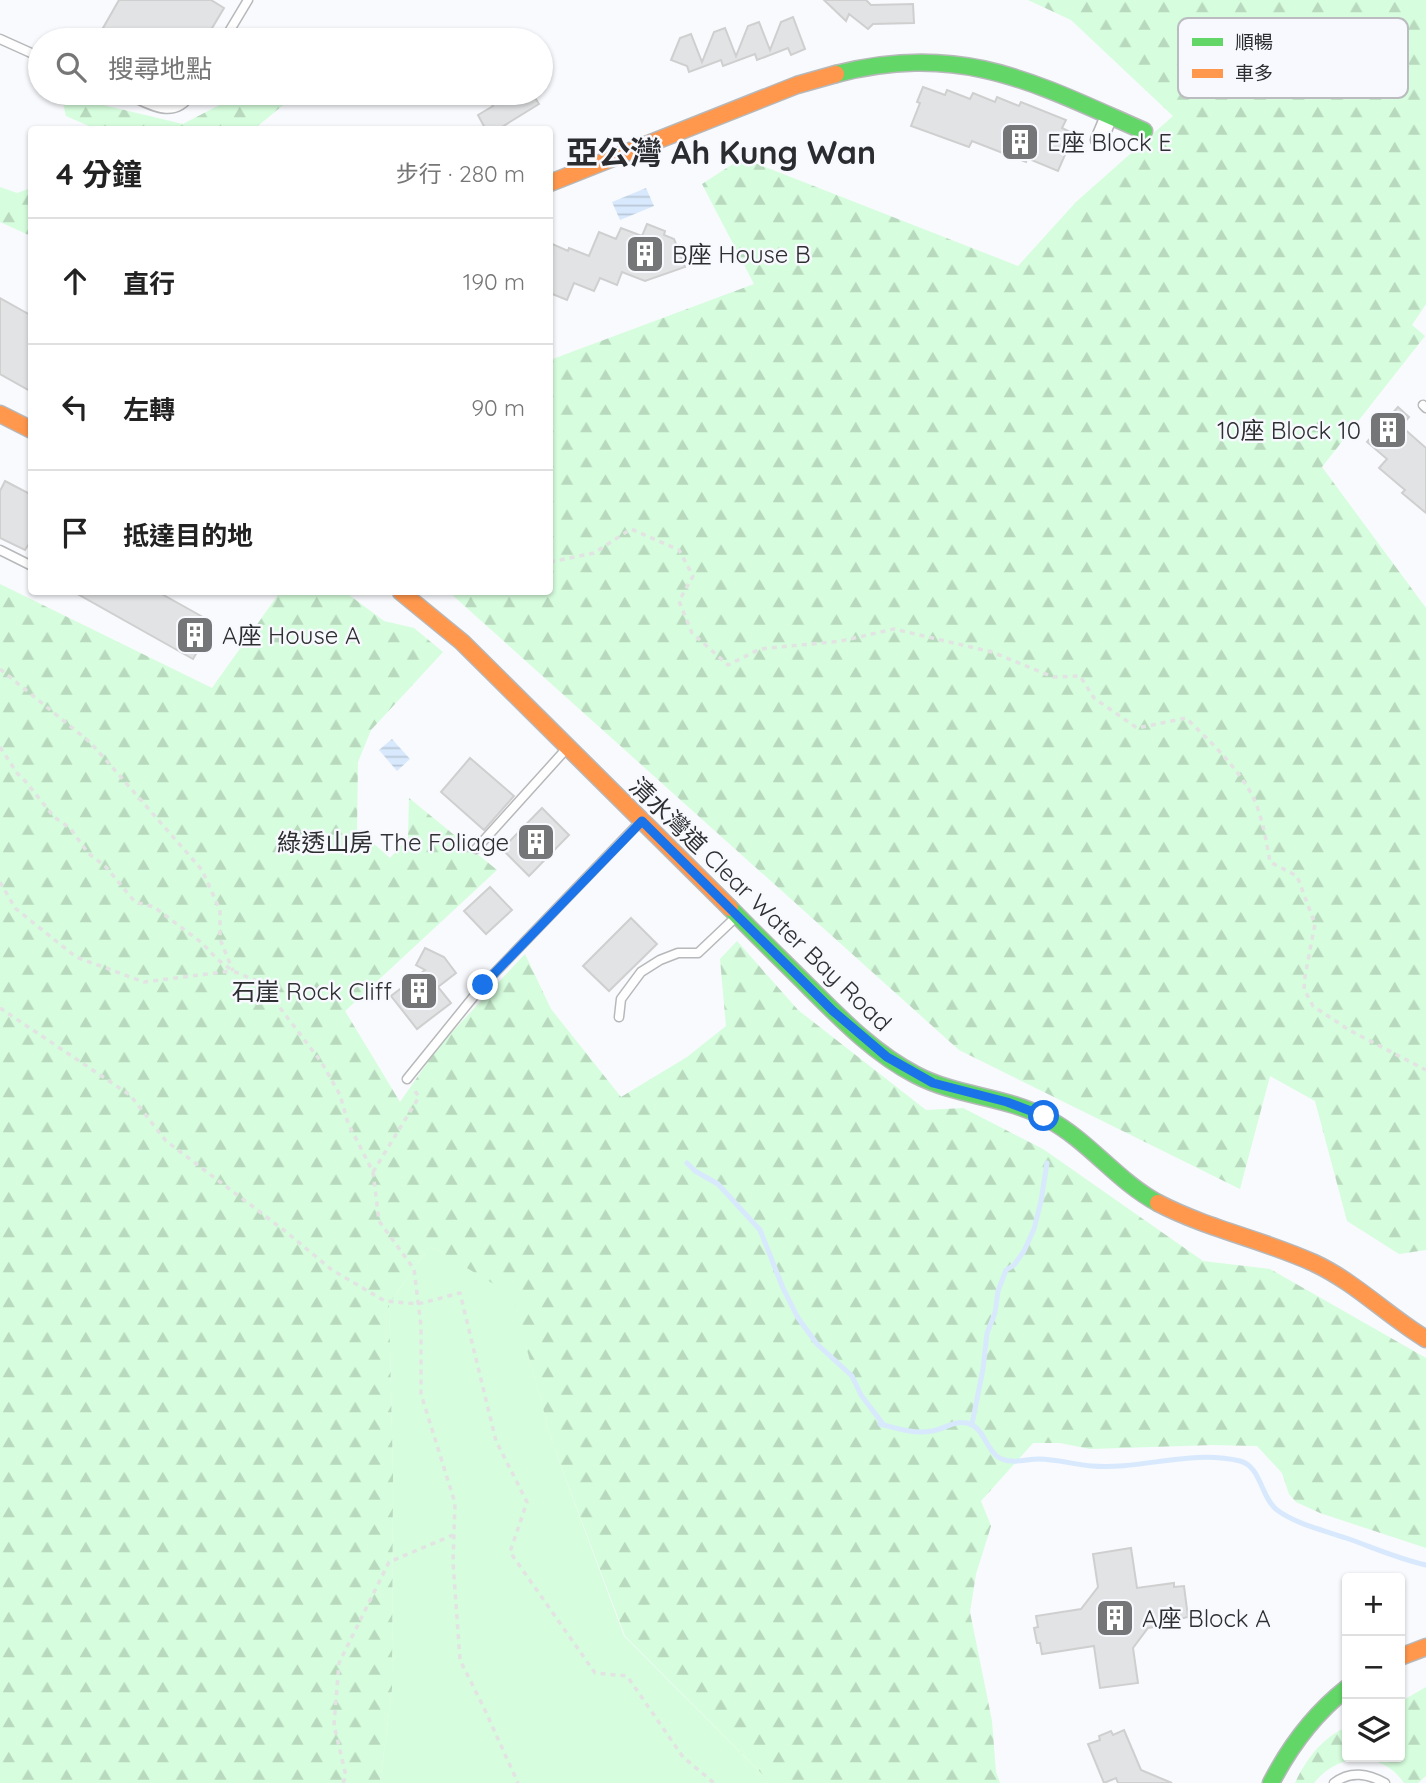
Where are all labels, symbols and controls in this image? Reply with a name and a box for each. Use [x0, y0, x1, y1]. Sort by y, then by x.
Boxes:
legend [1178, 18, 1408, 98]
search box [28, 28, 553, 105]
text: 順暢 [1235, 30, 1273, 54]
icon: search [52, 48, 90, 86]
text: 搜尋地點 [108, 52, 212, 85]
text: 車多 [1235, 61, 1273, 85]
building icon: E座 Block E [999, 121, 1041, 163]
place label: E座 Block E [1047, 127, 1172, 157]
district label: 亞公灣 Ah Kung Wan [566, 132, 876, 172]
text: 4 分鐘 [56, 155, 142, 193]
text: 步行 · 280 m [396, 159, 525, 188]
building icon: B座 House B [624, 233, 666, 275]
place label: B座 House B [672, 239, 811, 269]
icon: ahead [56, 262, 94, 300]
text: 直行 [123, 267, 175, 300]
text: 190 m [463, 267, 525, 296]
icon: left [56, 388, 94, 426]
text: 左轉 [123, 393, 175, 426]
text: 90 m [471, 393, 525, 422]
building icon: 10座 Block 10 [1367, 409, 1409, 451]
place label: 10座 Block 10 [1217, 415, 1361, 445]
icon: arrive [56, 514, 94, 552]
text: 抵達目的地 [123, 519, 253, 552]
building icon: A座 House A [174, 614, 216, 656]
place label: A座 House A [222, 620, 360, 650]
street label: 清水灣道 Clear Water Bay Road [624, 771, 898, 1037]
building icon: 綠透山房 The Foliage [515, 821, 557, 863]
place label: 綠透山房 The Foliage [277, 827, 509, 857]
route end [467, 969, 498, 1000]
building icon: 石崖 Rock Cliff [398, 970, 440, 1012]
place label: 石崖 Rock Cliff [232, 976, 392, 1006]
route start [1028, 1100, 1059, 1131]
map controls [1342, 1573, 1405, 1762]
button: + [1342, 1573, 1405, 1636]
building icon: A座 Block A [1094, 1597, 1136, 1639]
place label: A座 Block A [1142, 1603, 1271, 1633]
button: − [1342, 1636, 1405, 1699]
button: layers [1342, 1699, 1405, 1762]

